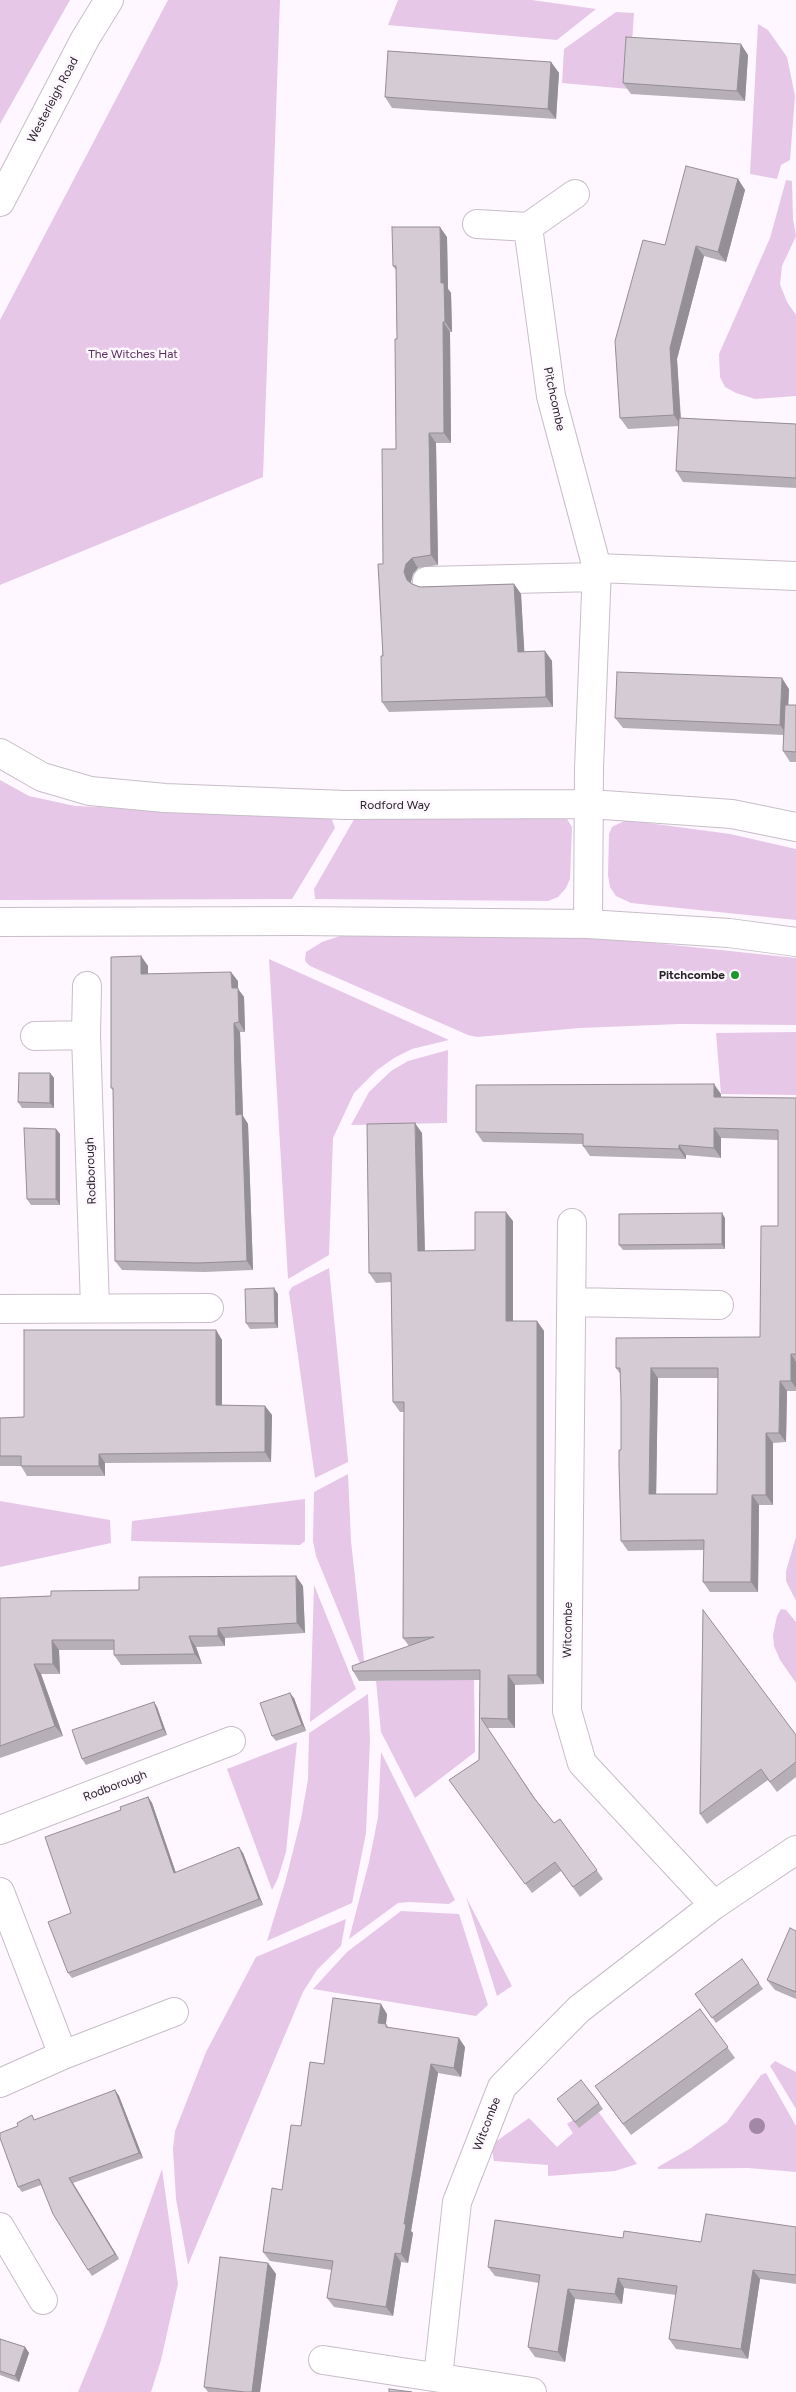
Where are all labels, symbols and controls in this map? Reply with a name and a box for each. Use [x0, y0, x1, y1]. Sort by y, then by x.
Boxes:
street label: Westerleigh Road [24, 55, 82, 145]
park label: The Witches Hat [88, 347, 178, 361]
street label: Pitchcombe [540, 366, 568, 432]
street label: Rodford Way [360, 798, 430, 812]
place label: Pitchcombe [659, 968, 725, 982]
marker: Pitchcombe [729, 969, 741, 981]
street label: Rodborough [83, 1137, 99, 1205]
street label: Witcombe [560, 1602, 576, 1658]
street label: Rodborough [81, 1767, 149, 1805]
street label: Witcombe [470, 2095, 504, 2153]

